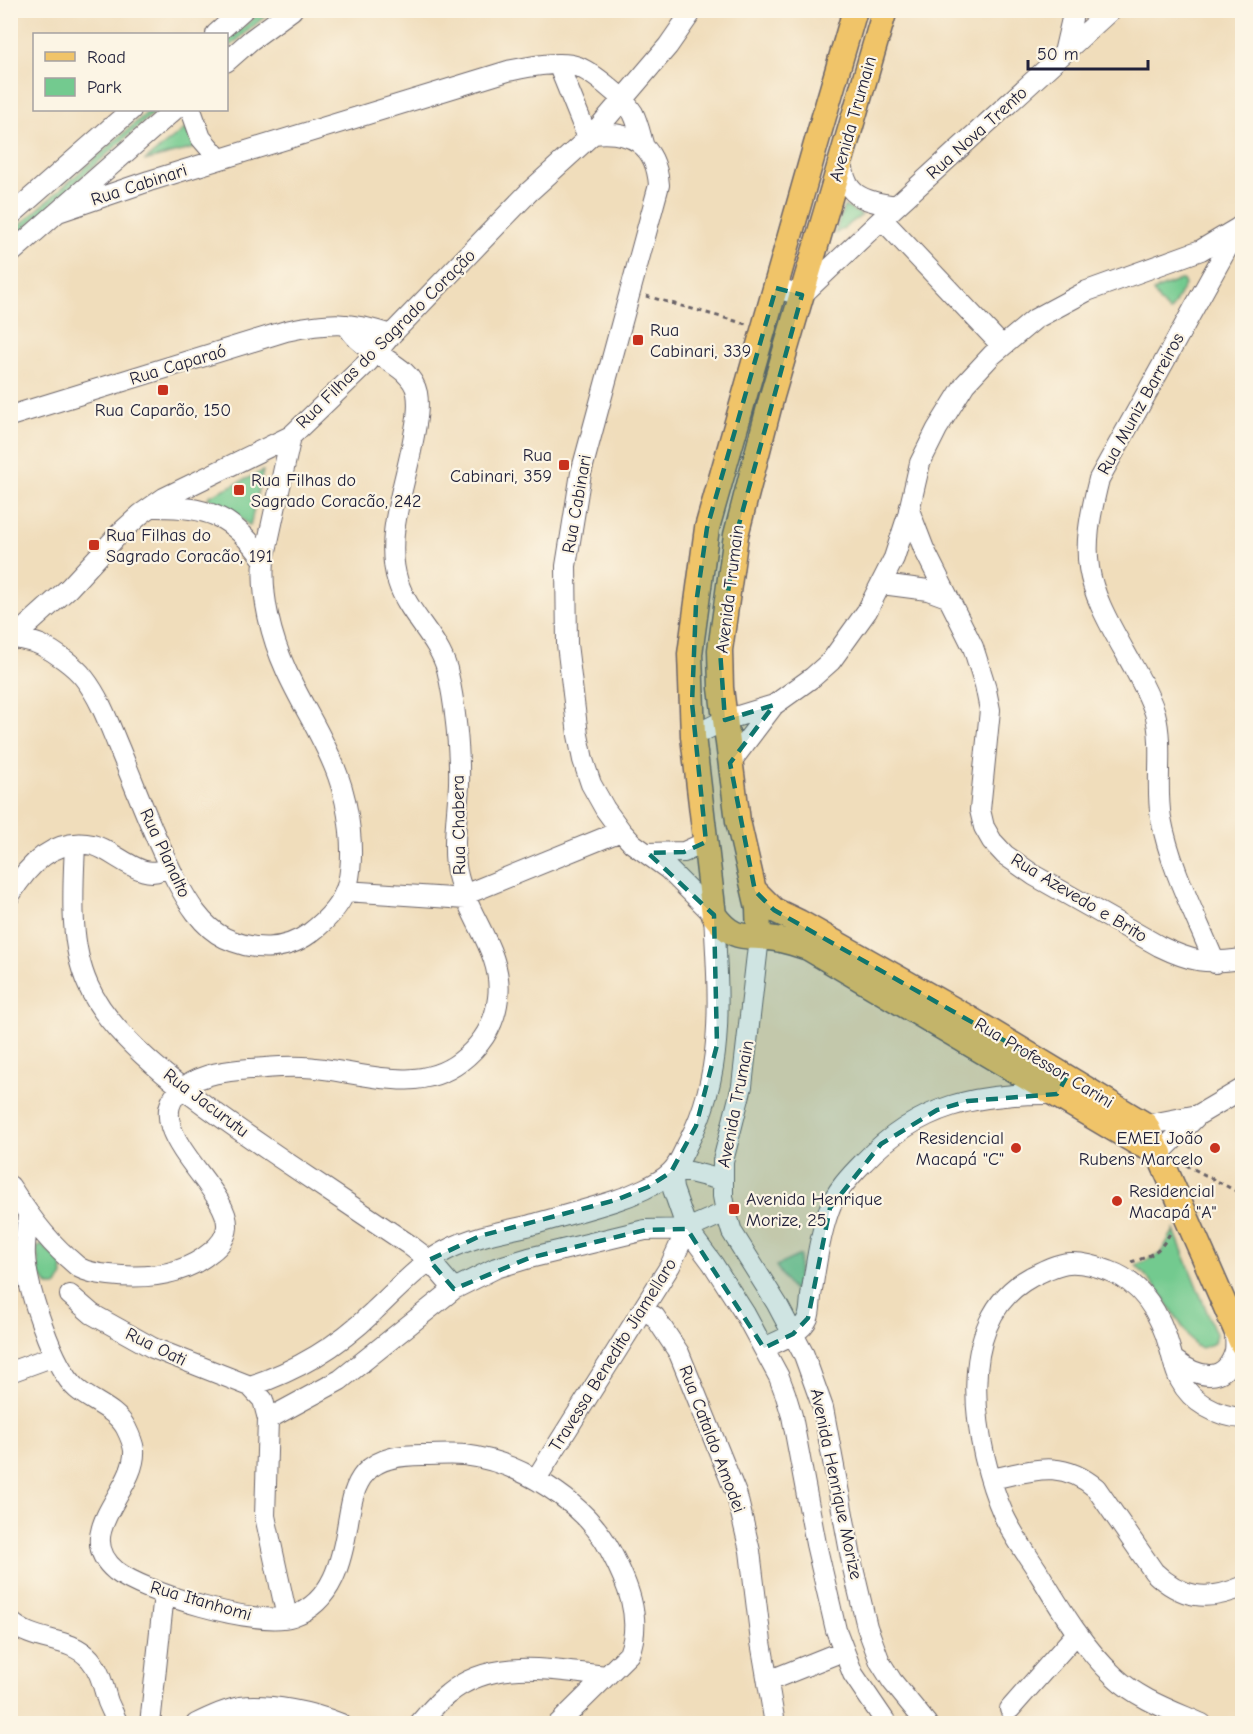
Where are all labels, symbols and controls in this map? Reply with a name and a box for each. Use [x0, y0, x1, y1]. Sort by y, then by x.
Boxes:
legend [33, 33, 228, 111]
scale bar [1028, 33, 1148, 71]
text: 50 m [1037, 44, 1079, 65]
text: Road [87, 47, 126, 68]
street label: Avenida Trumain [825, 54, 881, 184]
text: Park [87, 77, 122, 98]
street label: Rua Nova Trento [922, 82, 1032, 184]
street label: Rua Cabinari [88, 160, 190, 210]
street label: Rua Filhas do Sagrado Coração [292, 245, 480, 433]
place label: Rua Cabinari, 339 [650, 320, 751, 362]
street label: Rua Muniz Barreiros [1093, 330, 1189, 478]
marker: Rua Cabinari, 339 [631, 333, 645, 347]
street label: Rua Caparaó [127, 340, 229, 390]
marker: Rua Caparão, 150 [156, 383, 170, 397]
place label: Rua Caparão, 150 [95, 400, 231, 421]
place label: Rua Cabinari, 359 [450, 445, 552, 487]
street label: Rua Cabinari [558, 453, 596, 555]
marker: Rua Cabinari, 359 [557, 458, 571, 472]
place label: Rua Filhas do Sagrado Coracão, 242 [251, 470, 422, 512]
marker: Rua Filhas do Sagrado Coracão, 242 [232, 483, 246, 497]
street label: Avenida Trumain [712, 523, 748, 655]
place label: Rua Filhas do Sagrado Coracão, 191 [106, 525, 273, 567]
marker: Rua Filhas do Sagrado Coracão, 191 [87, 538, 101, 552]
street label: Rua Chabera [448, 775, 470, 875]
street label: Rua Planalto [135, 805, 195, 901]
street label: Rua Azevedo e Brito [1007, 849, 1151, 947]
street label: Rua Professor Carini [971, 1013, 1117, 1113]
street label: Avenida Trumain [713, 1038, 759, 1170]
street label: Rua Jacurutu [159, 1064, 253, 1142]
place label: Residencial Macapá "C" [916, 1128, 1004, 1170]
place label: EMEI João Rubens Marcelo [1079, 1128, 1203, 1170]
marker: Residencial Macapá "C" [1009, 1141, 1023, 1155]
marker: EMEI João Rubens Marcelo [1208, 1141, 1222, 1155]
place label: Residencial Macapá "A" [1129, 1181, 1217, 1223]
place label: Avenida Henrique Morize, 25 [746, 1189, 882, 1231]
marker: Residencial Macapá "A" [1110, 1194, 1124, 1208]
marker: Avenida Henrique Morize, 25 [727, 1202, 741, 1216]
street label: Travessa Benedito Jiamellaro [545, 1255, 681, 1455]
street label: Rua Oati [122, 1323, 190, 1371]
street label: Rua Cataldo Amodei [674, 1362, 750, 1516]
street label: Avenida Henrique Morize [806, 1387, 866, 1581]
street label: Rua Itanhomi [148, 1577, 254, 1625]

